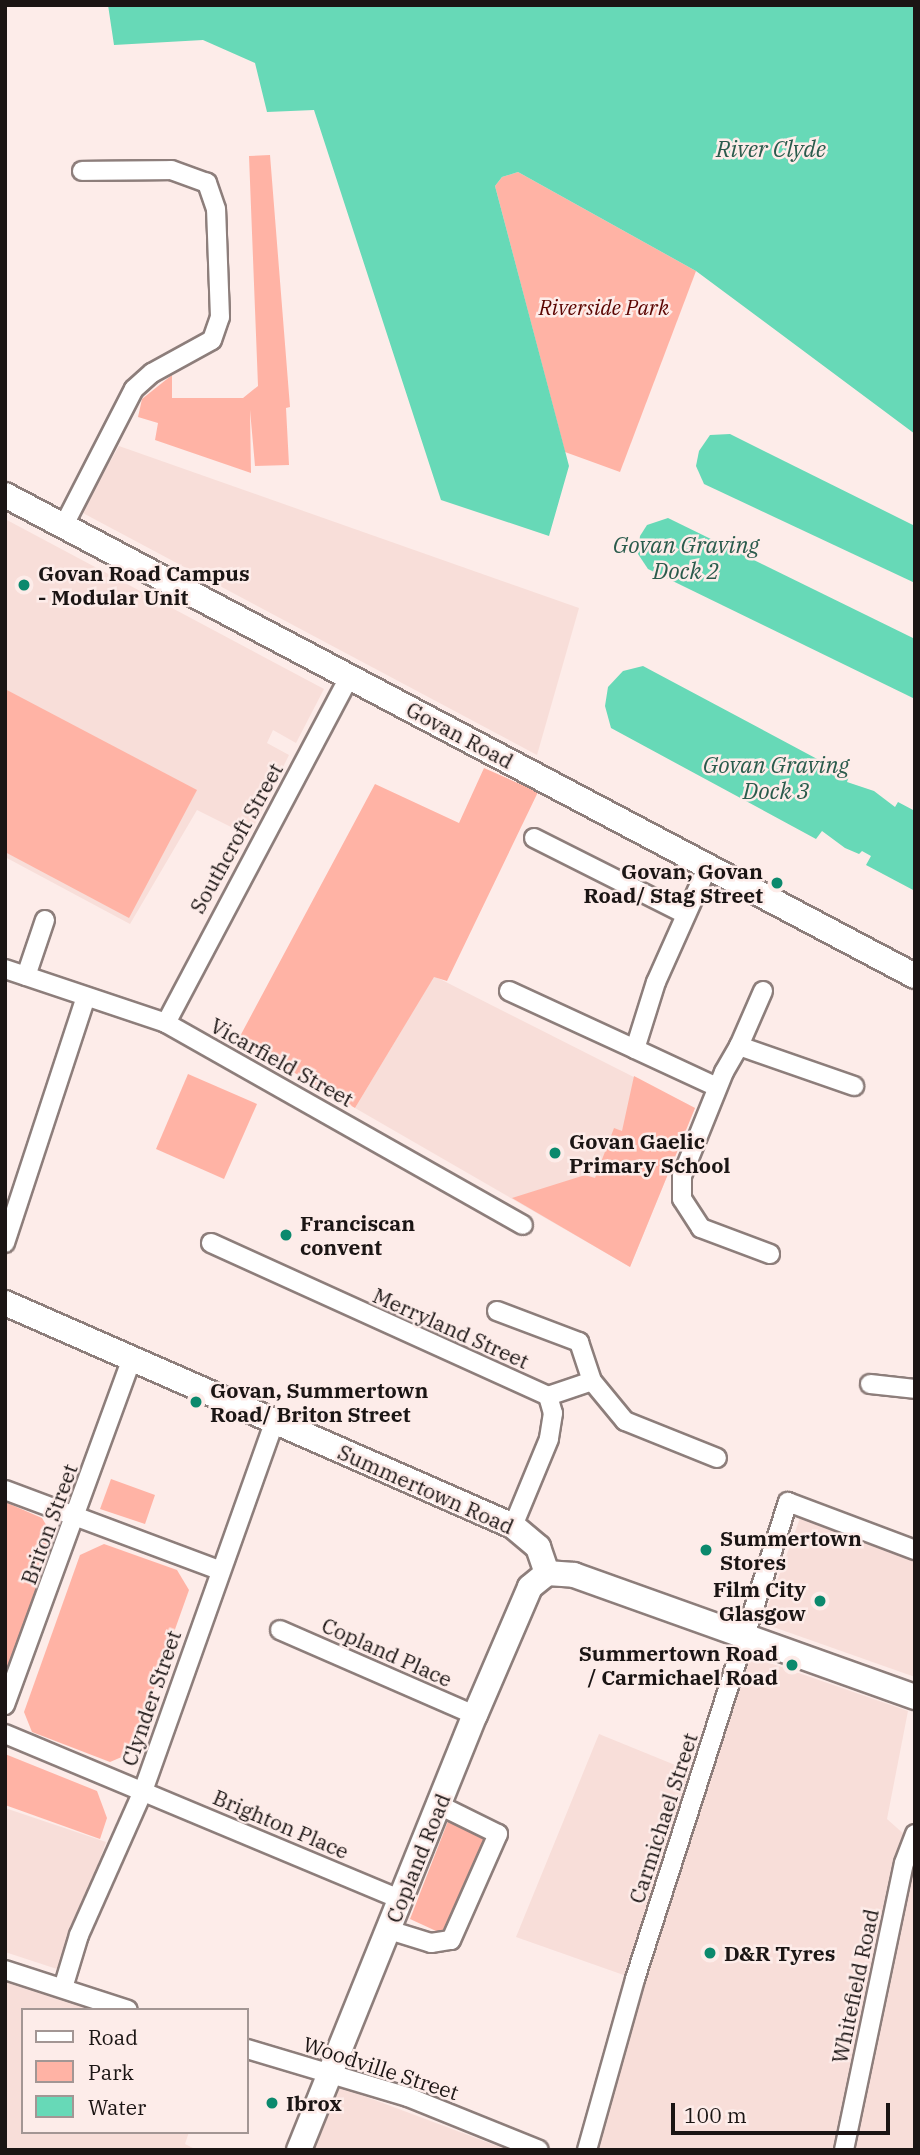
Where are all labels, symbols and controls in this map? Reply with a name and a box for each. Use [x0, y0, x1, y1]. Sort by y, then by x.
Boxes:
water label: River Clyde [716, 134, 826, 162]
park label: Riverside Park [539, 294, 669, 320]
water label: Govan Graving Dock 2 [613, 530, 759, 584]
place label: Govan Road Campus - Modular Unit [38, 560, 250, 610]
marker: Govan Road Campus - Modular Unit [16, 577, 32, 593]
street label: Govan Road [402, 696, 518, 774]
water label: Govan Graving Dock 3 [703, 750, 849, 804]
street label: Southcroft Street [184, 758, 288, 918]
place label: Govan, Govan Road/ Stag Street [584, 858, 763, 908]
marker: Govan, Govan Road/ Stag Street [769, 875, 785, 891]
street label: Vicarfield Street [206, 1012, 358, 1112]
place label: Govan Gaelic Primary School [569, 1128, 730, 1178]
marker: Govan Gaelic Primary School [547, 1145, 563, 1161]
place label: Franciscan convent [300, 1210, 415, 1260]
marker: Franciscan convent [278, 1227, 294, 1243]
street label: Merryland Street [369, 1282, 533, 1374]
place label: Govan, Summertown Road/ Briton Street [210, 1377, 428, 1427]
marker: Govan, Summertown Road/ Briton Street [188, 1394, 204, 1410]
street label: Summertown Road [334, 1439, 518, 1539]
street label: Briton Street [16, 1460, 82, 1588]
place label: Summertown Stores [720, 1525, 862, 1575]
marker: Summertown Stores [698, 1542, 714, 1558]
place label: Film City Glasgow [713, 1576, 806, 1626]
marker: Film City Glasgow [812, 1593, 828, 1609]
street label: Copland Place [318, 1612, 456, 1692]
street label: Clynder Street [116, 1627, 186, 1769]
place label: Summertown Road / Carmichael Road [579, 1640, 778, 1690]
marker: Summertown Road / Carmichael Road [784, 1657, 800, 1673]
street label: Carmichael Street [624, 1730, 702, 1906]
street label: Brighton Place [209, 1784, 353, 1864]
street label: Copland Road [381, 1790, 455, 1926]
street label: Whitefield Road [826, 1906, 884, 2066]
place label: D&R Tyres [724, 1940, 835, 1966]
marker: D&R Tyres [702, 1945, 718, 1961]
legend [21, 2008, 248, 2134]
text: Road [88, 2023, 138, 2051]
street label: Woodville Street [300, 2031, 462, 2105]
text: Park [88, 2058, 134, 2086]
scale bar [675, 2088, 894, 2132]
place label: Ibrox [286, 2090, 342, 2116]
text: Water [88, 2093, 146, 2121]
marker: Ibrox [264, 2095, 280, 2111]
text: 100 m [684, 2101, 747, 2129]

